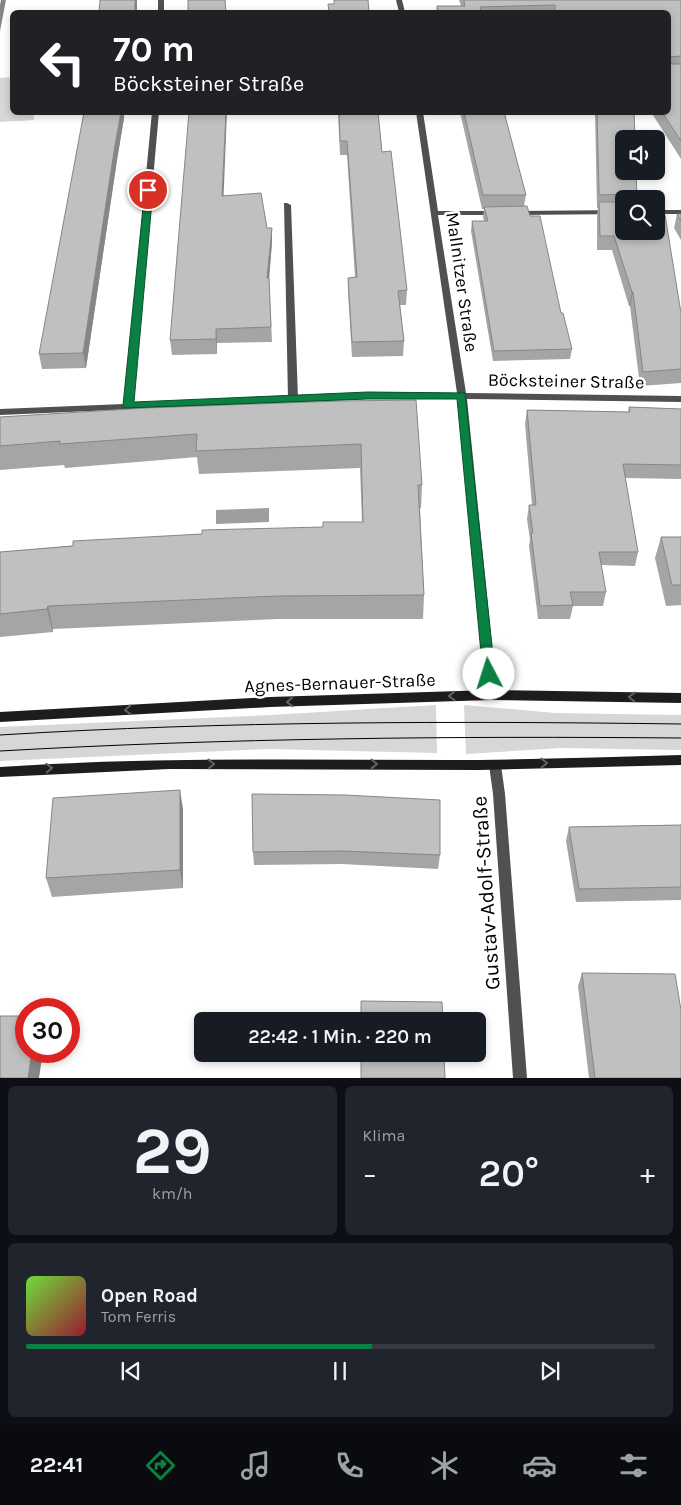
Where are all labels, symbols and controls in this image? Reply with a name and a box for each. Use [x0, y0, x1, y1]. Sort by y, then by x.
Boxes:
text: 70 m [113, 29, 195, 70]
icon: left [30, 30, 95, 95]
text: Böcksteiner Straße [113, 71, 304, 97]
map controls [615, 130, 665, 240]
button: sound [615, 130, 665, 180]
pin [127, 169, 169, 211]
icon: arrive [134, 176, 162, 204]
button: search [615, 190, 665, 240]
street label: Mallnitzer Straße [441, 211, 483, 353]
street label: Böcksteiner Straße [488, 369, 644, 393]
position arrow [462, 647, 514, 699]
street label: Agnes-Bernauer-Straße [244, 669, 436, 697]
one-way arrow [448, 691, 456, 702]
one-way arrow [628, 692, 636, 703]
one-way arrow [286, 697, 294, 707]
one-way arrow [123, 704, 131, 715]
one-way arrow [540, 758, 548, 769]
one-way arrow [208, 759, 215, 769]
one-way arrow [370, 759, 378, 769]
one-way arrow [45, 763, 53, 774]
street label: Gustav-Adolf-Straße [467, 795, 505, 991]
speed limit sign: 30 [15, 998, 80, 1063]
text: 22:42 · 1 Min. · 220 m [248, 1026, 432, 1048]
text: 29 [133, 1113, 212, 1189]
text: Klima [363, 1126, 405, 1145]
text: 20° [478, 1151, 539, 1196]
text: − [363, 1157, 377, 1190]
text: + [640, 1157, 655, 1190]
text: km/h [152, 1184, 193, 1203]
text: Open Road [101, 1285, 198, 1307]
text: Tom Ferris [101, 1307, 176, 1326]
icon: previous [117, 1357, 145, 1385]
icon: pause [326, 1357, 354, 1385]
icon: next [536, 1357, 564, 1385]
icon: directions [143, 1448, 178, 1483]
icon: music [238, 1448, 273, 1483]
icon: phone [332, 1448, 367, 1483]
icon: climate [427, 1448, 462, 1483]
icon: car [522, 1448, 557, 1483]
icon: filters [616, 1448, 651, 1483]
text: 22:41 [30, 1452, 83, 1478]

